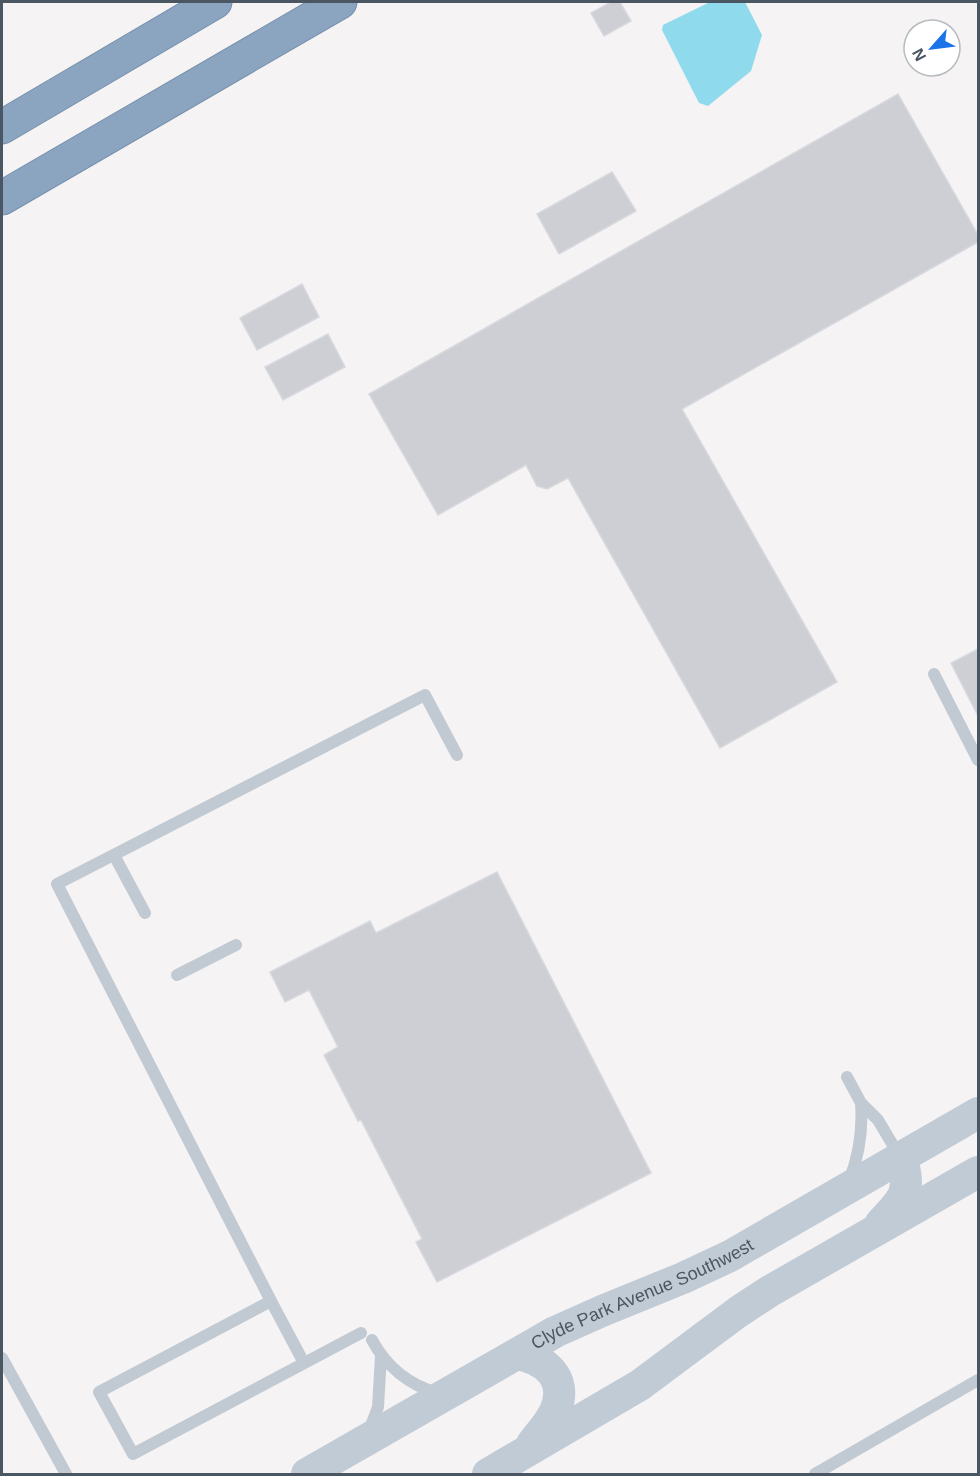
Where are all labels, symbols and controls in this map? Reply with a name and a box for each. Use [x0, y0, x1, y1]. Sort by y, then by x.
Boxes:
north arrow [902, 18, 962, 78]
text: N [909, 46, 929, 64]
street label: Clyde Park Avenue Southwest [528, 1235, 757, 1353]

